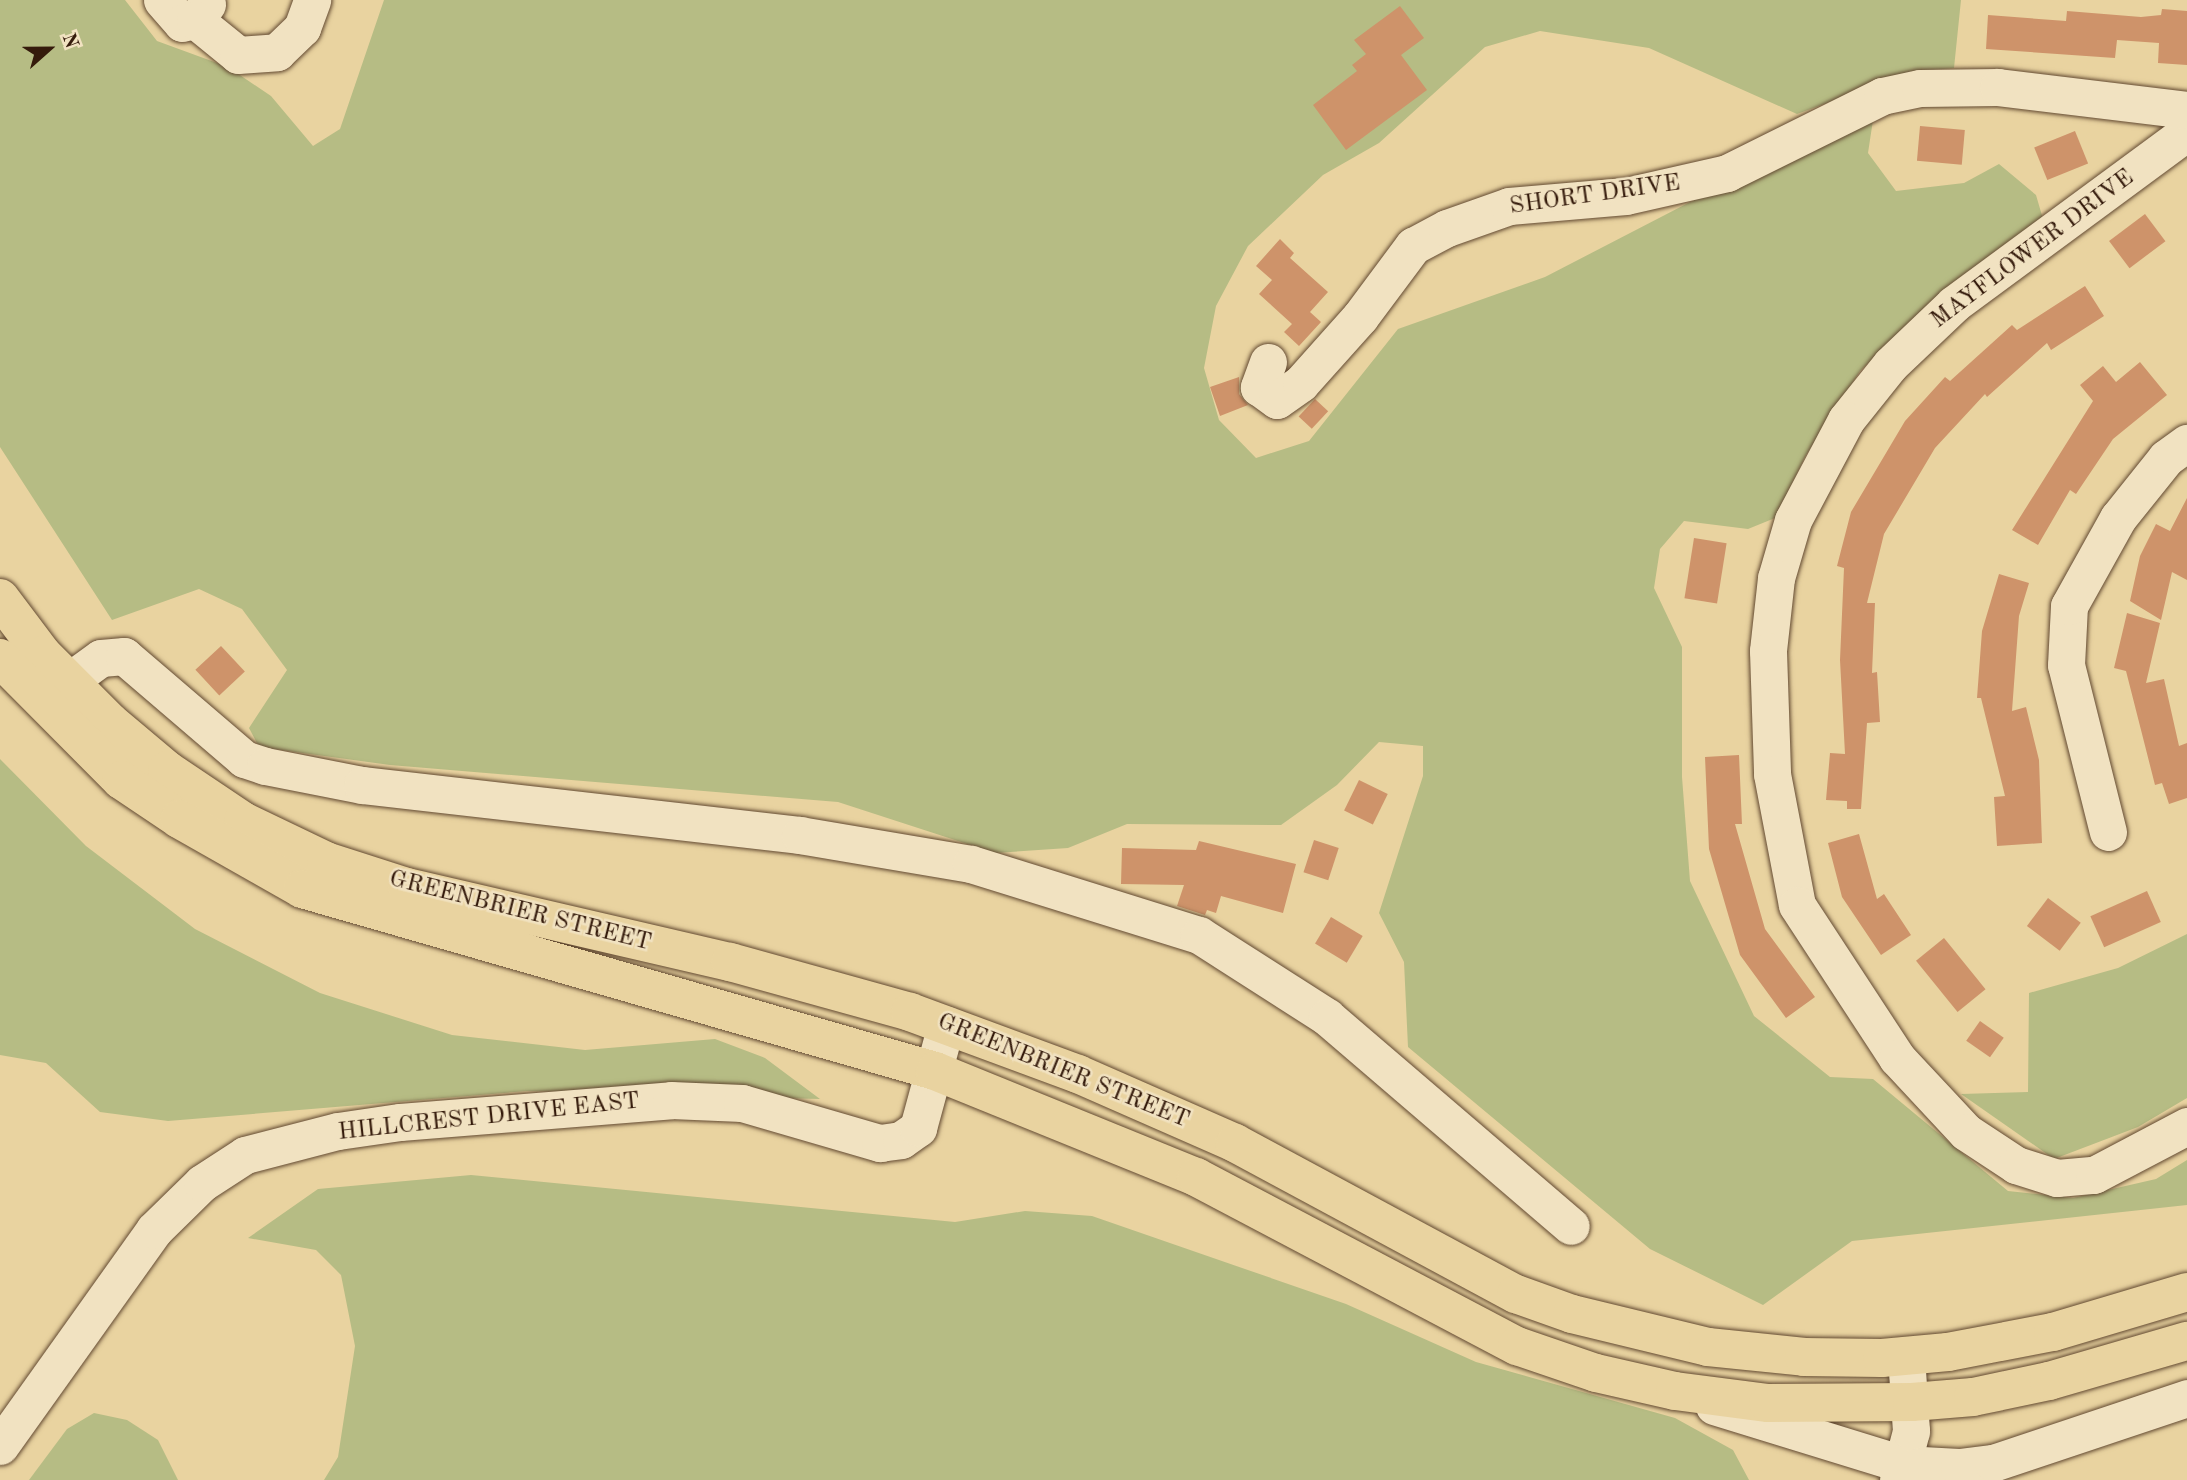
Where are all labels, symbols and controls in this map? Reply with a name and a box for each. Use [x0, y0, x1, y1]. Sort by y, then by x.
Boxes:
north arrow [14, 14, 84, 84]
text: N [58, 31, 81, 51]
street label: MAYFLOWER DRIVE [1926, 164, 2140, 336]
street label: SHORT DRIVE [1508, 170, 1682, 222]
street label: GREENBRIER STREET [386, 865, 654, 959]
street label: GREENBRIER STREET [933, 1008, 1193, 1136]
street label: HILLCREST DRIVE EAST [337, 1088, 641, 1148]

